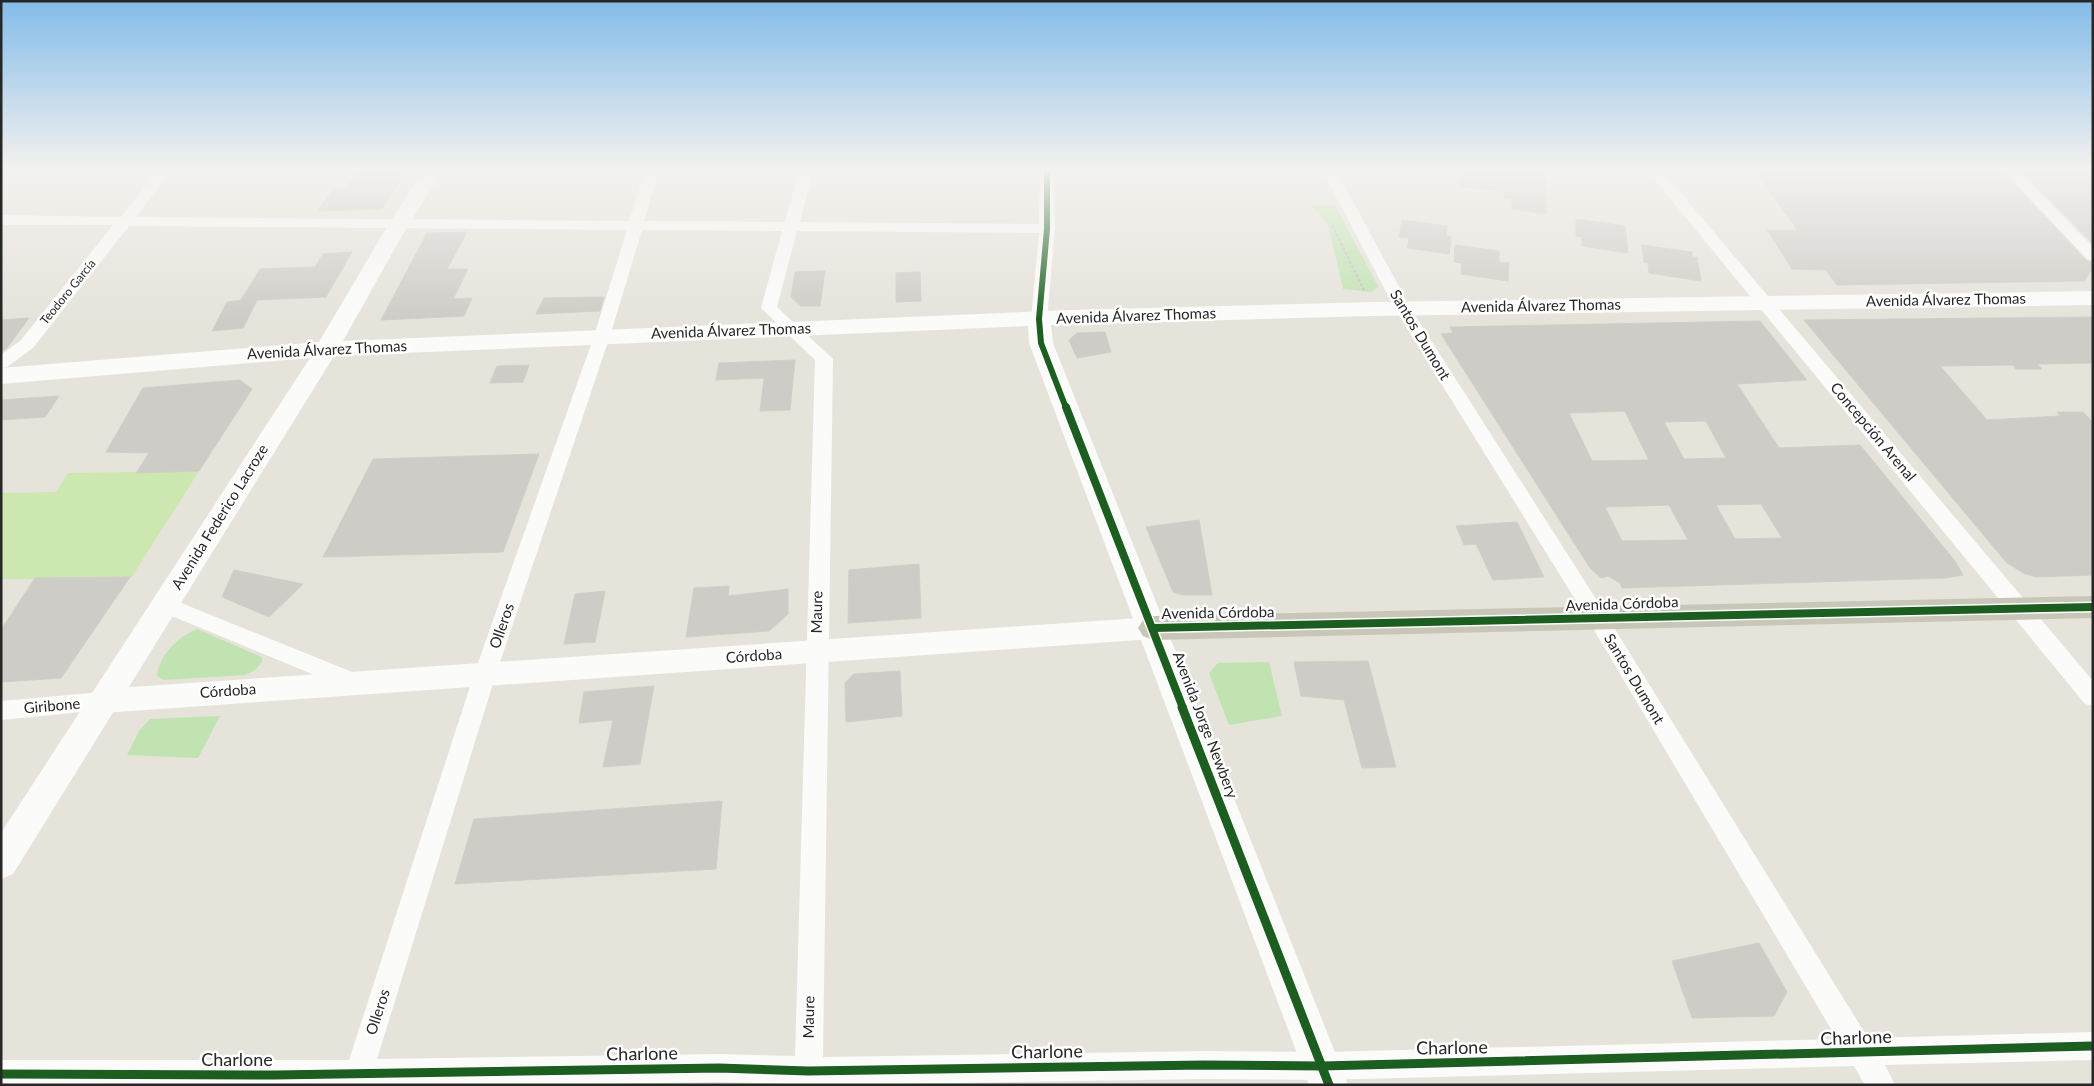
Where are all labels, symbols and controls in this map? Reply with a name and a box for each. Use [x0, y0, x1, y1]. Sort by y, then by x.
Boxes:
street label: Teodoro García [37, 256, 99, 327]
street label: Santos Dumont [1387, 286, 1455, 383]
street label: Avenida Álvarez Thomas [1866, 289, 2026, 309]
street label: Avenida Álvarez Thomas [1461, 295, 1621, 315]
street label: Avenida Álvarez Thomas [1056, 303, 1216, 327]
street label: Avenida Álvarez Thomas [651, 318, 811, 342]
street label: Avenida Álvarez Thomas [247, 336, 407, 362]
street label: Concepción Arenal [1827, 378, 1920, 484]
street label: Avenida Federico Lacroze [167, 441, 271, 592]
street label: Maure [807, 590, 825, 633]
street label: Avenida Córdoba [1565, 592, 1679, 614]
street label: Olleros [485, 601, 517, 651]
street label: Avenida Córdoba [1161, 602, 1275, 622]
street label: Santos Dumont [1601, 630, 1669, 727]
street label: Córdoba [725, 644, 783, 666]
street label: Avenida Jorge Newbery [1170, 649, 1242, 801]
street label: Córdoba [199, 679, 257, 701]
street label: Giribone [23, 694, 81, 716]
street label: Olleros [361, 987, 393, 1037]
street label: Maure [799, 995, 817, 1038]
street label: Charlone [1820, 1025, 1892, 1049]
street label: Charlone [1416, 1035, 1488, 1059]
street label: Charlone [1011, 1039, 1083, 1063]
street label: Charlone [606, 1041, 678, 1065]
street label: Charlone [201, 1048, 273, 1070]

